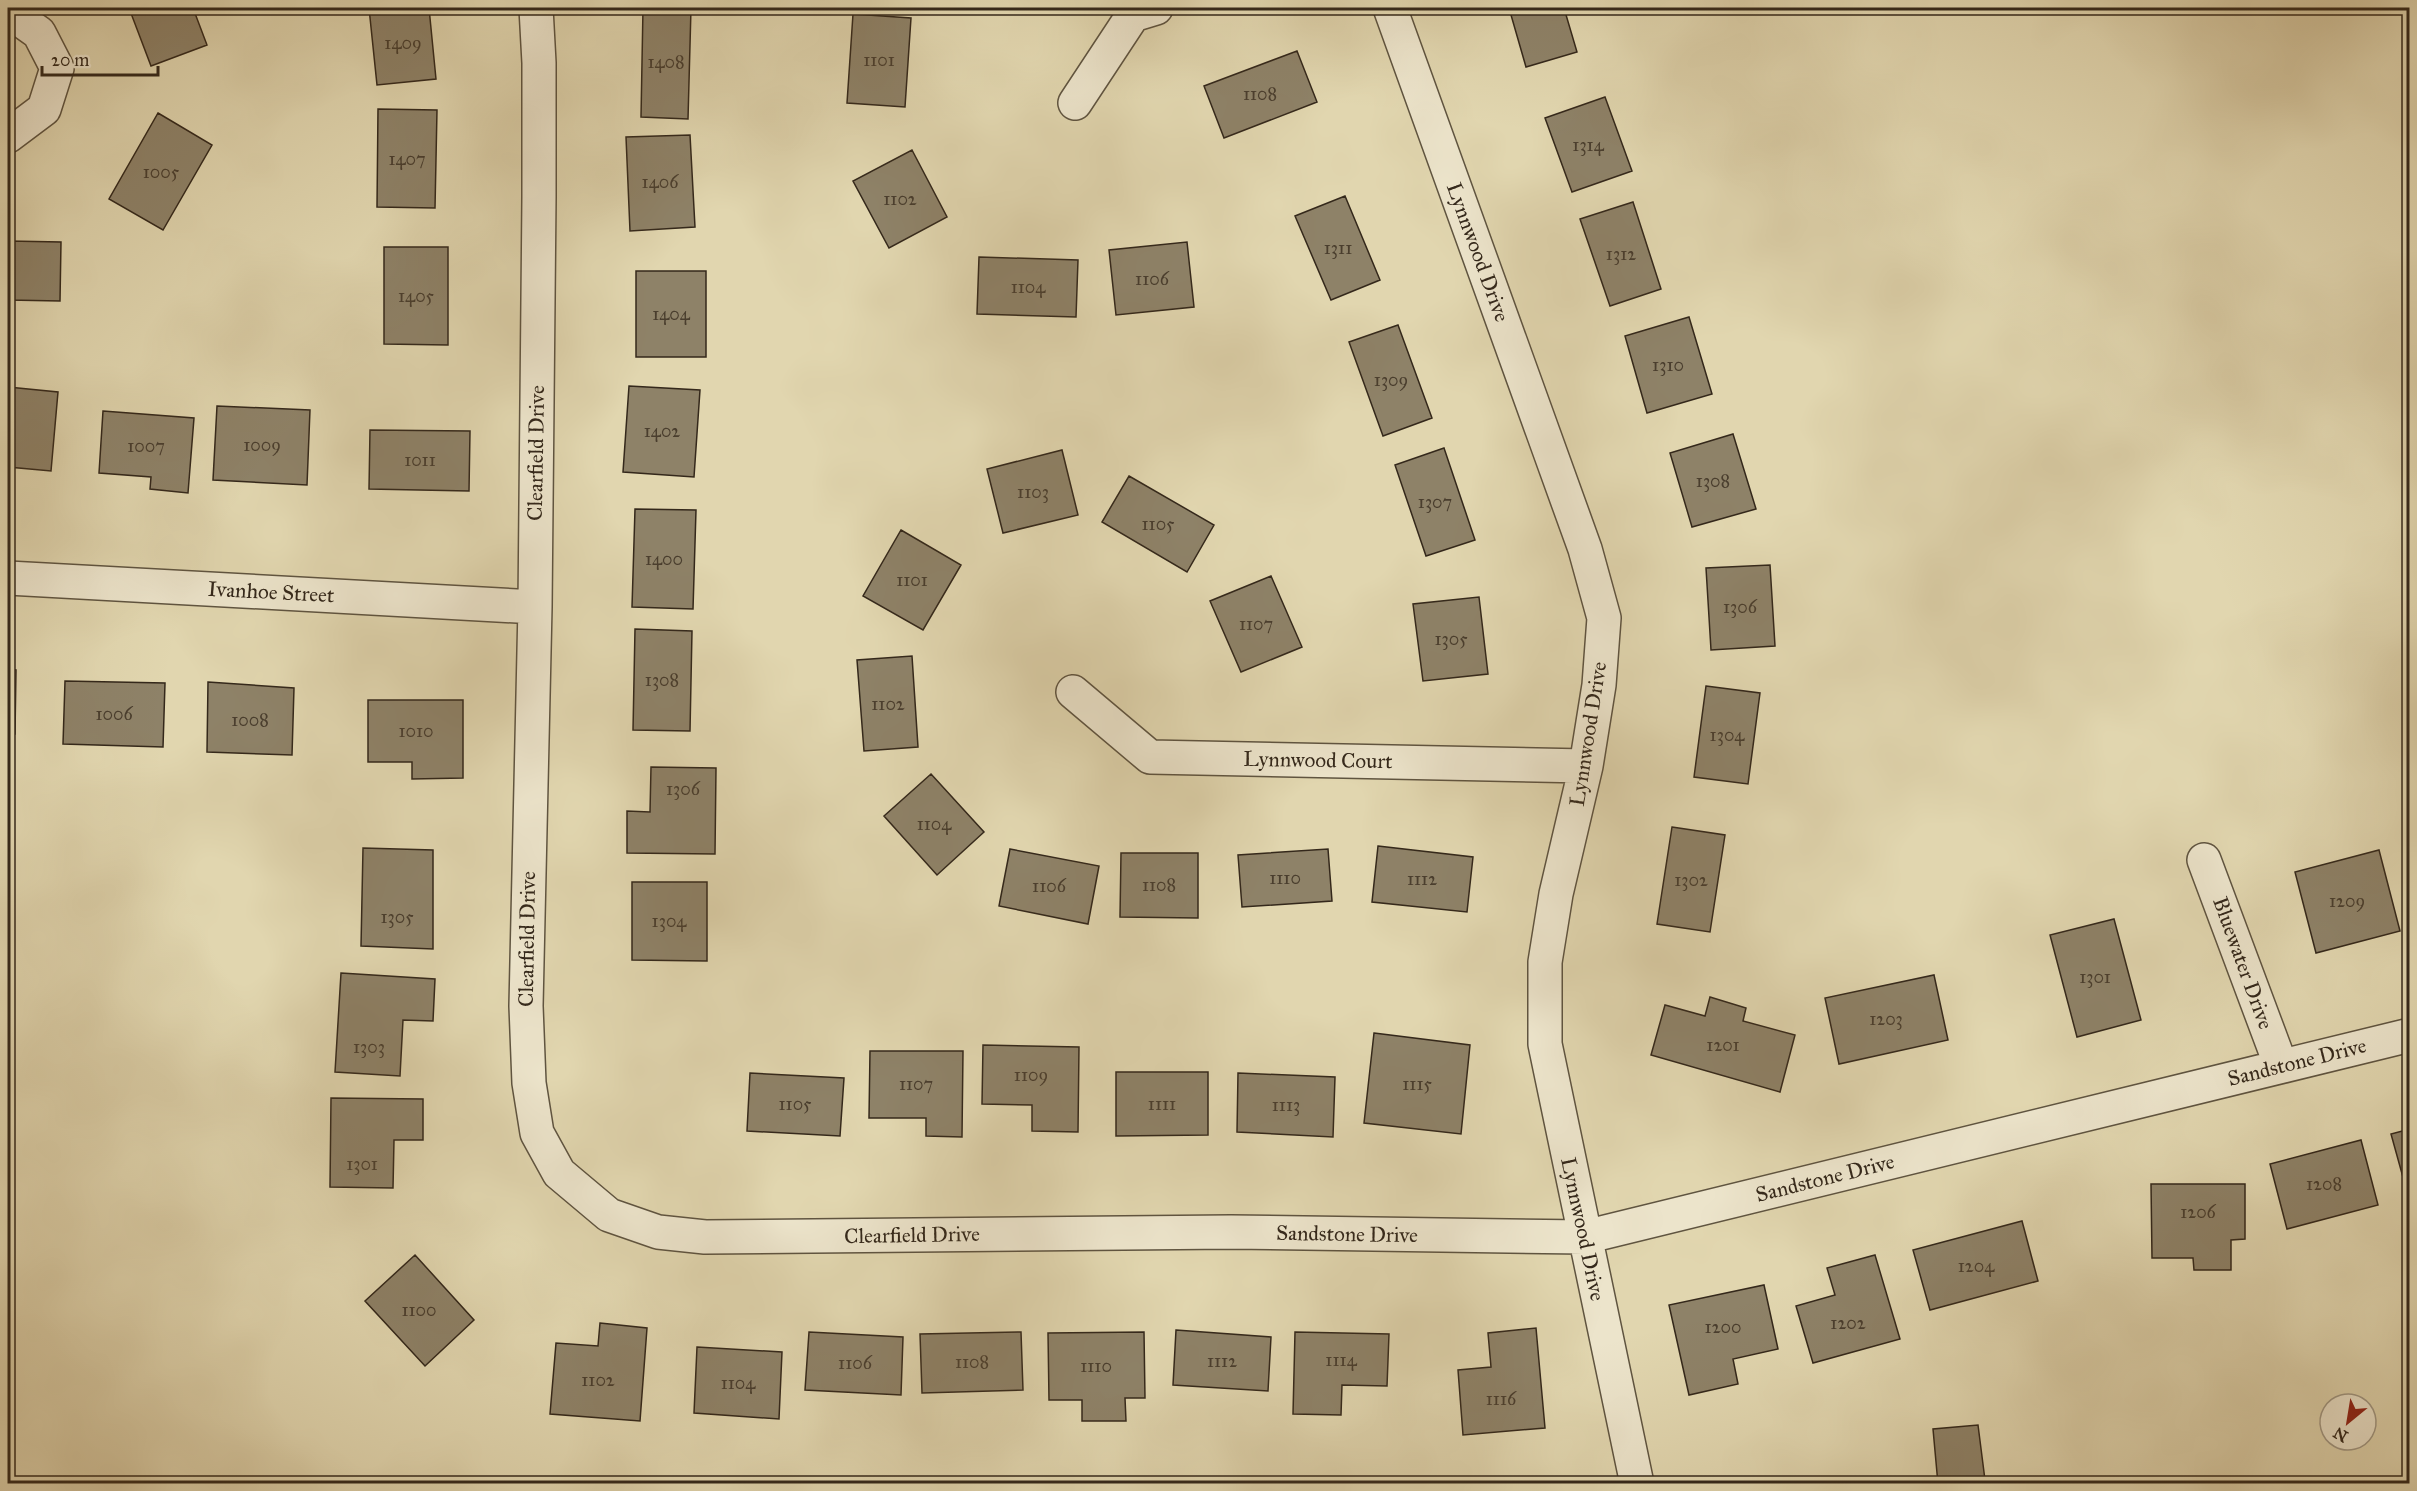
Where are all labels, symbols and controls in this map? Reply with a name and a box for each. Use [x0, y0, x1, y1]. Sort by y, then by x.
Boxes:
house number: 1409 [384, 32, 422, 54]
scale bar [42, 39, 158, 77]
text: 20 m [51, 49, 89, 71]
house number: 1101 [863, 49, 895, 71]
house number: 1408 [647, 51, 685, 73]
house number: 1108 [1243, 83, 1277, 105]
house number: 1314 [1572, 134, 1605, 156]
house number: 1407 [388, 148, 426, 170]
house number: 1005 [143, 161, 180, 183]
house number: 1406 [642, 171, 679, 193]
street label: Lynnwood Drive [1441, 179, 1515, 325]
house number: 1102 [883, 188, 917, 210]
house number: 1311 [1324, 237, 1352, 259]
house number: 1312 [1606, 243, 1636, 265]
house number: 1106 [1135, 268, 1170, 290]
house number: 1104 [1011, 276, 1046, 298]
house number: 1405 [398, 285, 435, 307]
house number: 1404 [652, 303, 691, 325]
house number: 1310 [1652, 354, 1684, 376]
house number: 1309 [1374, 369, 1408, 391]
street label: Clearfield Drive [522, 385, 550, 521]
house number: 1402 [644, 420, 680, 442]
house number: 1009 [243, 434, 281, 456]
house number: 1007 [127, 435, 165, 457]
house number: 1011 [404, 449, 436, 471]
house number: 1308 [1696, 470, 1730, 492]
house number: 1103 [1017, 481, 1049, 503]
house number: 1307 [1418, 491, 1452, 513]
house number: 1105 [1142, 513, 1175, 535]
house number: 1400 [645, 548, 683, 570]
house number: 1101 [896, 569, 928, 591]
street label: Ivanhoe Street [207, 576, 335, 608]
house number: 1306 [1723, 596, 1758, 618]
house number: 1107 [1239, 613, 1273, 635]
house number: 1305 [1434, 628, 1468, 650]
street label: Lynnwood Drive [1564, 659, 1612, 808]
house number: 1308 [645, 669, 679, 691]
house number: 1102 [871, 693, 905, 715]
house number: 1006 [95, 703, 133, 725]
house number: 1008 [231, 709, 269, 731]
house number: 1010 [399, 720, 433, 742]
house number: 1304 [1710, 724, 1745, 746]
street label: Lynnwood Court [1243, 746, 1393, 774]
house number: 1306 [666, 778, 701, 800]
house number: 1104 [917, 813, 952, 835]
house number: 1110 [1269, 867, 1301, 889]
house number: 1112 [1407, 868, 1437, 890]
house number: 1302 [1674, 869, 1708, 891]
street label: Clearfield Drive [513, 871, 541, 1007]
house number: 1108 [1142, 874, 1176, 896]
house number: 1106 [1032, 875, 1067, 897]
house number: 1209 [2329, 890, 2365, 912]
street label: Bluewater Drive [2207, 893, 2279, 1033]
house number: 1305 [380, 906, 414, 928]
house number: 1304 [652, 910, 687, 932]
house number: 1301 [2079, 966, 2111, 988]
house number: 1203 [1869, 1008, 1903, 1030]
street label: Sandstone Drive [2225, 1032, 2369, 1092]
house number: 1201 [1706, 1034, 1740, 1056]
house number: 1303 [353, 1036, 385, 1058]
house number: 1109 [1014, 1064, 1048, 1086]
house number: 1107 [899, 1073, 933, 1095]
house number: 1115 [1402, 1073, 1432, 1095]
house number: 1105 [779, 1093, 812, 1115]
house number: 1111 [1148, 1093, 1176, 1115]
house number: 1113 [1272, 1094, 1300, 1116]
street label: Sandstone Drive [1753, 1148, 1897, 1208]
house number: 1301 [346, 1153, 378, 1175]
street label: Lynnwood Drive [1555, 1155, 1611, 1304]
house number: 1208 [2306, 1173, 2342, 1195]
house number: 1206 [2180, 1201, 2217, 1223]
street label: Sandstone Drive [1276, 1220, 1418, 1248]
street label: Clearfield Drive [844, 1221, 980, 1249]
house number: 1204 [1958, 1255, 1995, 1277]
house number: 1100 [401, 1299, 437, 1321]
house number: 1202 [1830, 1312, 1866, 1334]
house number: 1200 [1705, 1316, 1741, 1338]
house number: 1114 [1325, 1349, 1358, 1371]
house number: 1112 [1207, 1350, 1237, 1372]
house number: 1108 [955, 1351, 989, 1373]
house number: 1106 [838, 1352, 873, 1374]
house number: 1110 [1080, 1355, 1112, 1377]
house number: 1102 [581, 1369, 615, 1391]
house number: 1104 [721, 1372, 756, 1394]
house number: 1116 [1486, 1388, 1517, 1410]
north arrow [2318, 1392, 2378, 1452]
text: N [2330, 1423, 2351, 1446]

